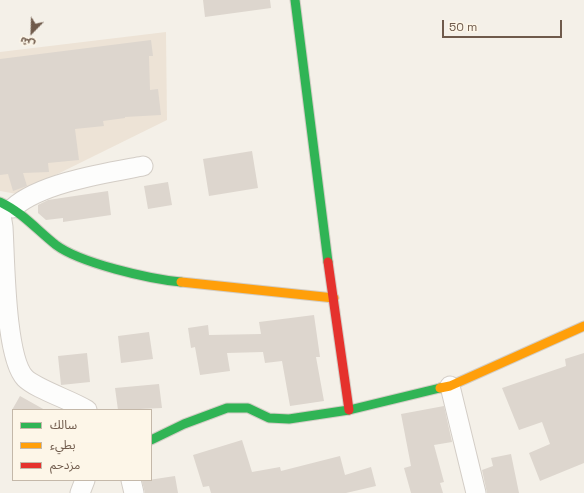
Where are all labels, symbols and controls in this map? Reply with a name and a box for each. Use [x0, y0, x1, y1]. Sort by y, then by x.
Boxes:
north arrow [12, 12, 52, 52]
scale bar [444, 12, 564, 38]
text: 50 m [449, 19, 477, 35]
text: ش [18, 34, 37, 52]
legend [12, 409, 152, 481]
text: سالك [50, 417, 77, 433]
text: بطيء [50, 437, 76, 453]
text: مزدحم [50, 457, 80, 473]

